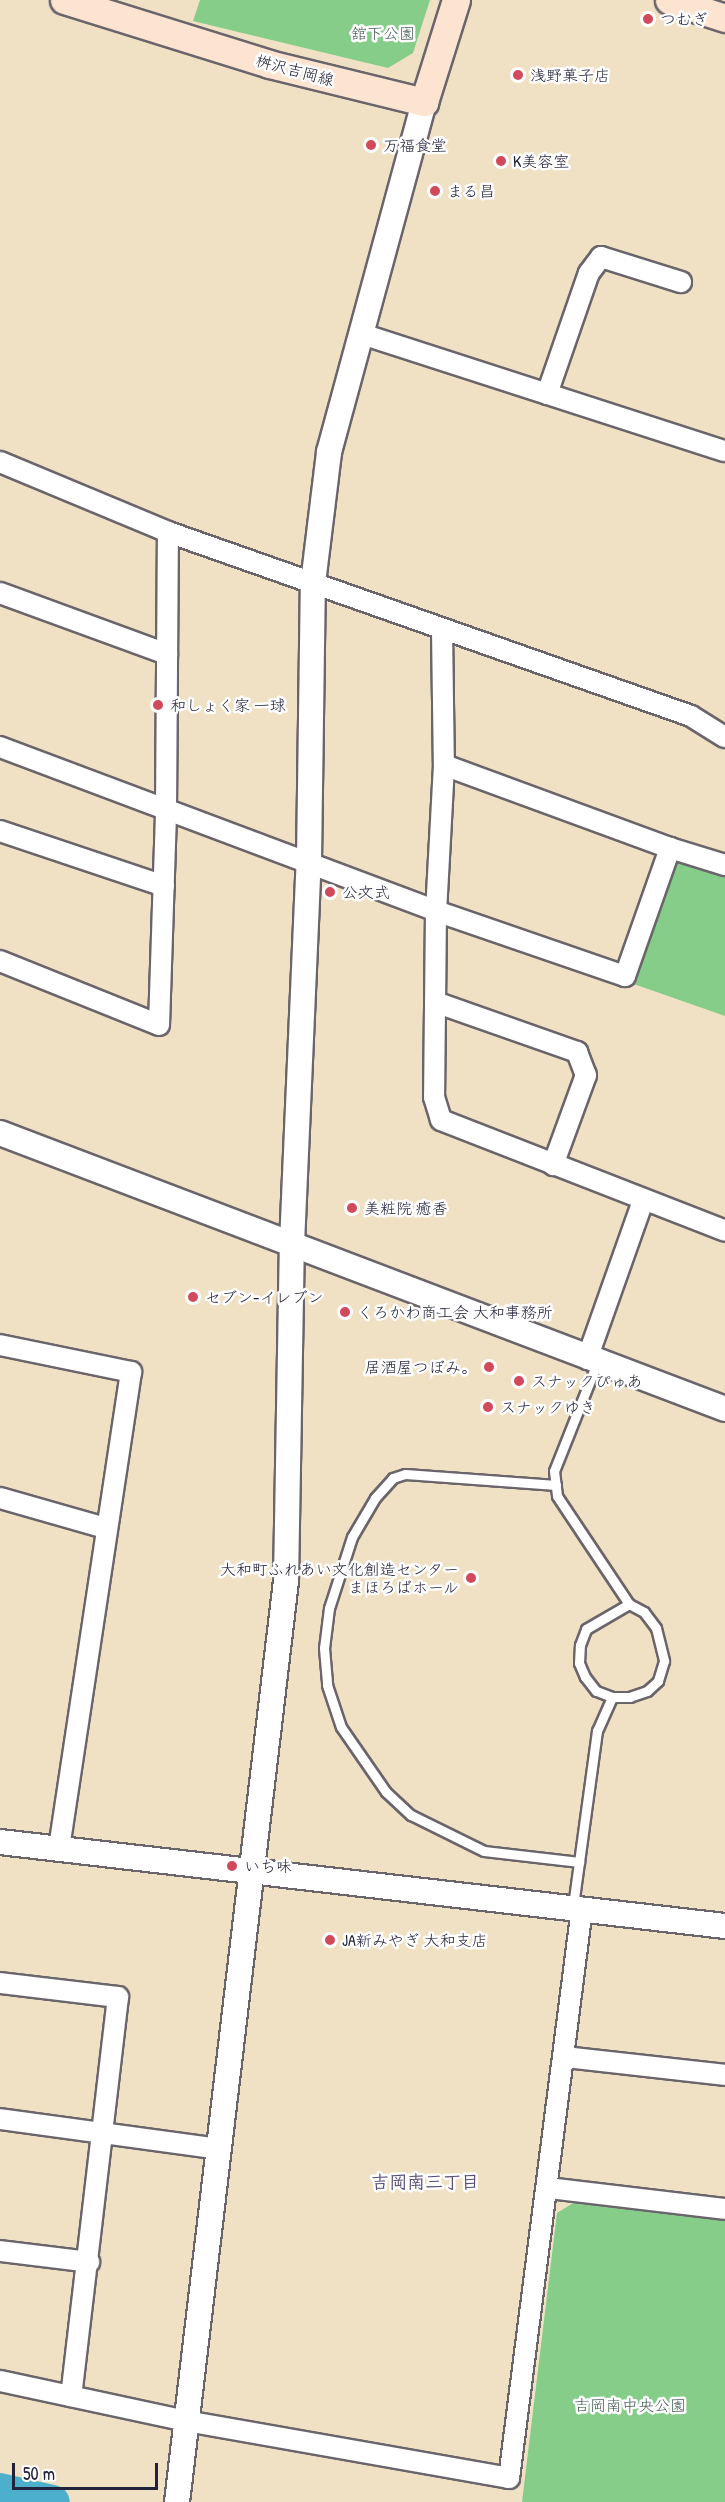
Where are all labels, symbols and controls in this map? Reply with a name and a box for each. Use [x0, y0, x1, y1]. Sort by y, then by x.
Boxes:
place label: つむぎ [660, 9, 708, 29]
marker: つむぎ [641, 12, 655, 26]
park label: 舘下公園 [351, 23, 415, 43]
street label: 桝沢吉岡線 [254, 50, 336, 90]
place label: 浅野菓子店 [530, 65, 610, 85]
marker: 浅野菓子店 [511, 68, 525, 82]
place label: 万福食堂 [383, 135, 447, 155]
marker: 万福食堂 [364, 138, 378, 152]
place label: K美容室 [513, 151, 569, 171]
marker: K美容室 [494, 154, 508, 168]
place label: まる昌 [447, 181, 495, 201]
marker: まる昌 [428, 184, 442, 198]
place label: 和しょく家 一球 [170, 695, 286, 715]
marker: 和しょく家 一球 [151, 698, 165, 712]
place label: 公文式 [342, 882, 390, 902]
marker: 公文式 [323, 885, 337, 899]
place label: 美粧院 癒香 [364, 1198, 448, 1218]
marker: 美粧院 癒香 [345, 1201, 359, 1215]
place label: セブン-イレブン [205, 1287, 323, 1307]
marker: セブン-イレブン [186, 1290, 200, 1304]
place label: くろかわ商工会 大和事務所 [357, 1302, 553, 1322]
marker: くろかわ商工会 大和事務所 [338, 1305, 352, 1319]
place label: 居酒屋つぼみ。 [365, 1357, 477, 1377]
marker: 居酒屋つぼみ。 [482, 1360, 496, 1374]
place label: スナックぴゅあ [531, 1371, 643, 1391]
marker: スナックぴゅあ [512, 1374, 526, 1388]
place label: スナックゆき [500, 1397, 596, 1417]
marker: スナックゆき [481, 1400, 495, 1414]
place label: 大和町ふれあい文化創造センター まほろばホール [219, 1559, 459, 1597]
marker: 大和町ふれあい文化創造センター まほろばホール [464, 1571, 478, 1585]
place label: いち味 [244, 1856, 292, 1876]
marker: いち味 [225, 1859, 239, 1873]
place label: JA新みやぎ 大和支店 [342, 1930, 487, 1950]
marker: JA新みやぎ 大和支店 [323, 1933, 337, 1947]
district label: 吉岡南三丁目 [371, 2171, 479, 2193]
park label: 吉岡南中央公園 [574, 2395, 686, 2415]
scale bar [15, 2451, 160, 2489]
text: 50 m [23, 2461, 55, 2486]

